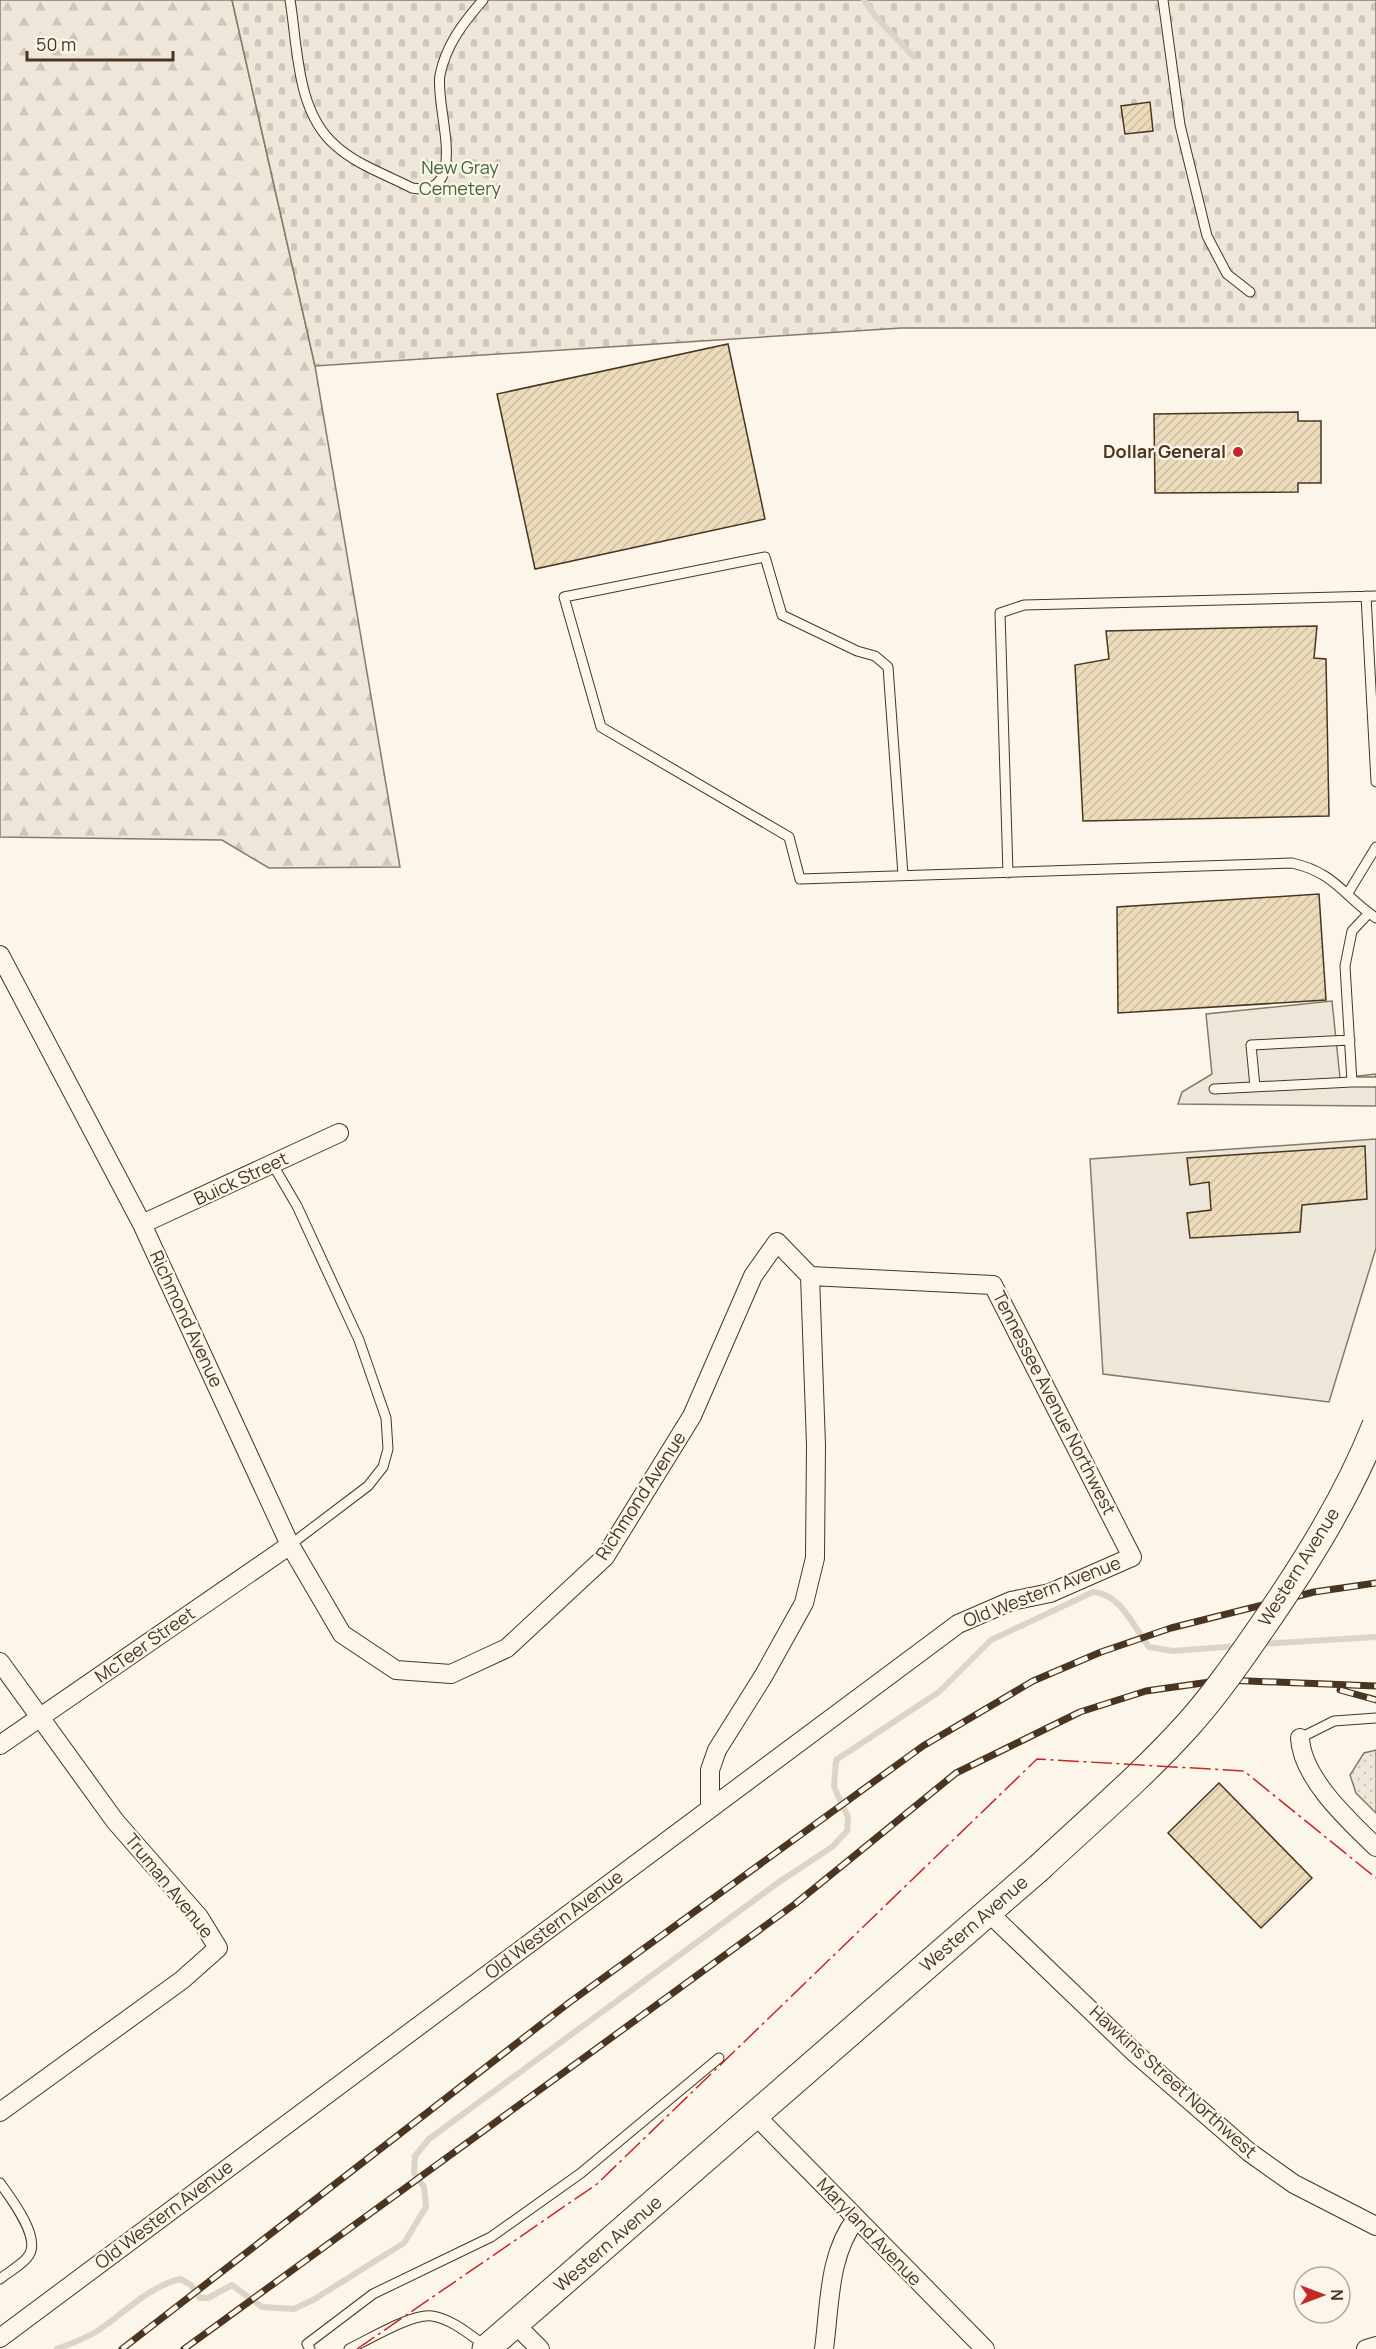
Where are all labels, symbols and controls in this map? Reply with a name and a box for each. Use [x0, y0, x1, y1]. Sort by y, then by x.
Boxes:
scale bar [27, 24, 172, 62]
text: 50 m [36, 32, 76, 56]
park label: New Gray Cemetery [419, 155, 502, 200]
place label: Dollar General [1103, 439, 1226, 463]
marker: Dollar General [1231, 445, 1245, 459]
street label: Buick Street [190, 1146, 292, 1210]
street label: Richmond Avenue [145, 1246, 229, 1391]
street label: Tennessee Avenue Northwest [988, 1287, 1122, 1519]
street label: Richmond Avenue [590, 1427, 691, 1564]
street label: Western Avenue [1252, 1503, 1344, 1630]
street label: Old Western Avenue [959, 1550, 1124, 1632]
street label: McTeer Street [89, 1601, 199, 1688]
street label: Truman Avenue [120, 1828, 219, 1943]
street label: Old Western Avenue [479, 1864, 627, 1984]
street label: Western Avenue [914, 1870, 1032, 1977]
street label: Hawkins Street Northwest [1085, 2000, 1262, 2163]
street label: Old Western Avenue [89, 2154, 237, 2274]
street label: Maryland Avenue [812, 2172, 928, 2291]
street label: Western Avenue [548, 2190, 666, 2297]
north arrow [1292, 2265, 1352, 2325]
text: N [1326, 2289, 1348, 2301]

